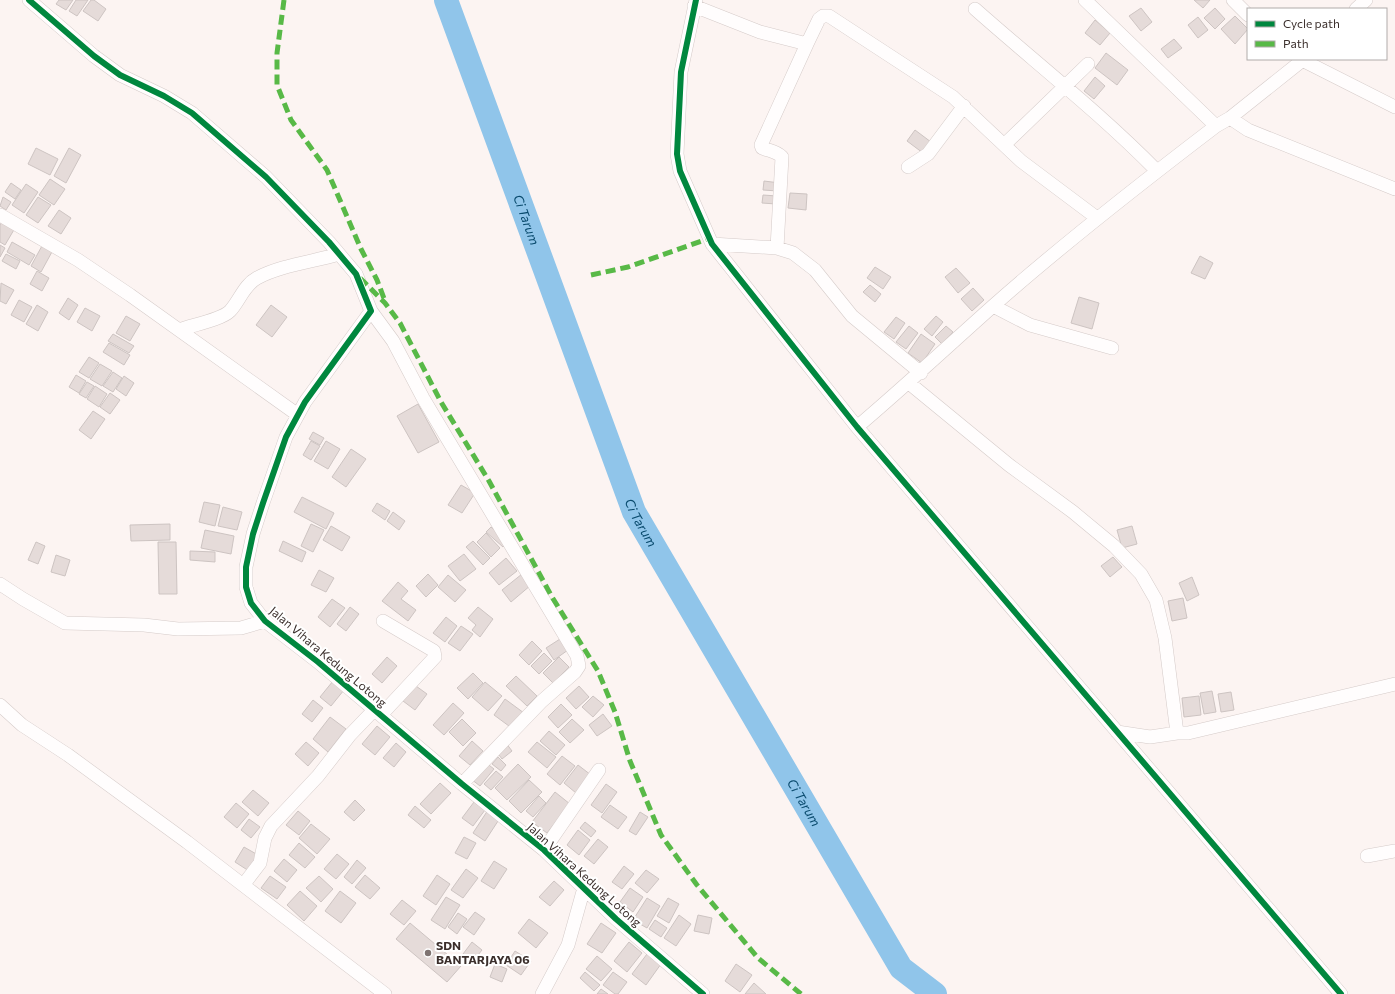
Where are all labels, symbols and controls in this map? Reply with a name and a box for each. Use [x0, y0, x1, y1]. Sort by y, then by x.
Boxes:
legend [1247, 8, 1387, 60]
text: Cycle path [1283, 16, 1340, 30]
text: Path [1283, 36, 1309, 50]
water label: Ci Tarum [510, 192, 543, 247]
water label: Ci Tarum [622, 496, 661, 550]
street label: Jalan Vihara Kedung Lotong [267, 603, 390, 710]
water label: Ci Tarum [784, 776, 824, 829]
street label: Jalan Vihara Kedung Lotong [524, 819, 645, 930]
place label: SDN BANTARJAYA 06 [436, 938, 530, 967]
marker: SDN BANTARJAYA 06 [423, 948, 433, 958]

